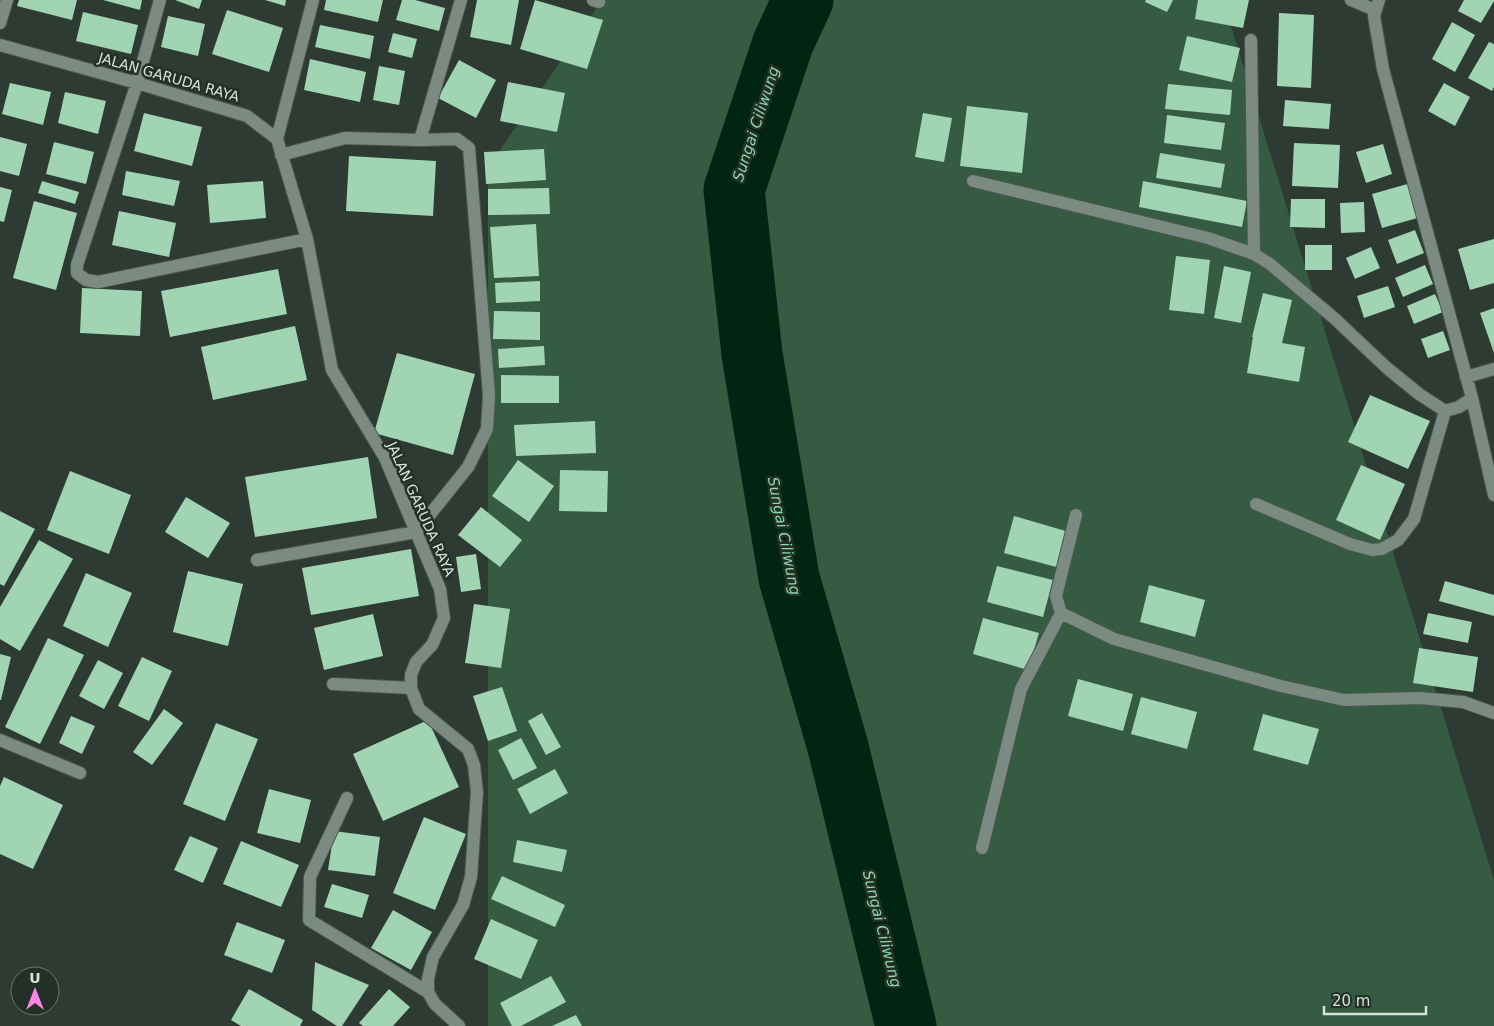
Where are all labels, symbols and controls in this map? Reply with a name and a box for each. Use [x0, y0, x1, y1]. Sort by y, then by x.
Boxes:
street label: JALAN GARUDA RAYA [96, 49, 242, 105]
water label: Sungai Ciliwung [729, 64, 783, 184]
street label: JALAN GARUDA RAYA [384, 438, 458, 579]
water label: Sungai Ciliwung [764, 475, 804, 597]
water label: Sungai Ciliwung [859, 869, 905, 989]
north arrow [10, 966, 60, 1016]
text: U [29, 970, 41, 986]
scale bar [1324, 984, 1426, 1016]
text: 20 m [1332, 992, 1370, 1010]

